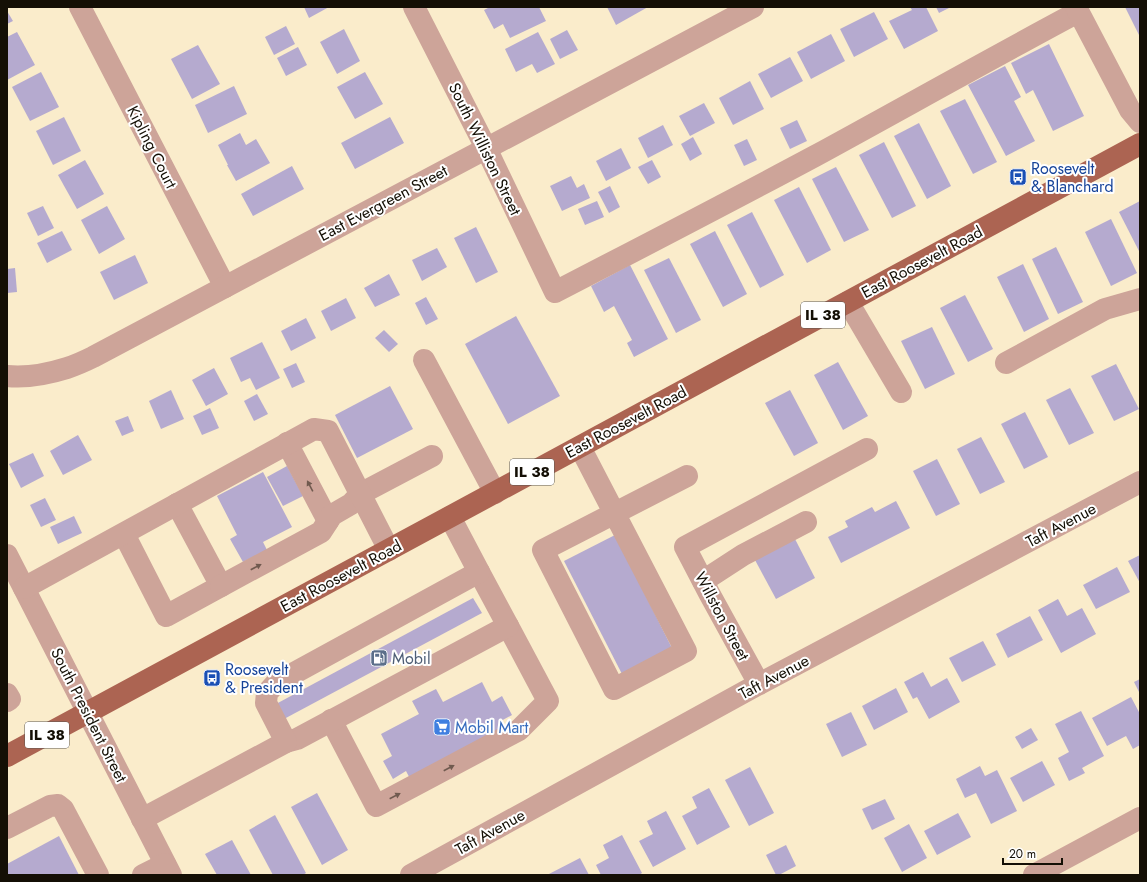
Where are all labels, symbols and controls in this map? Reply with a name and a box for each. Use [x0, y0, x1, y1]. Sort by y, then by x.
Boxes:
street label: South Williston Street [443, 79, 527, 219]
street label: Kipling Court [121, 102, 183, 192]
place label: Roosevelt & Blanchard [1031, 157, 1114, 198]
street label: East Evergreen Street [315, 159, 452, 247]
bus stop icon: Roosevelt & Blanchard [1008, 167, 1028, 187]
street label: East Roosevelt Road [857, 220, 987, 304]
road number: IL 38 [801, 302, 845, 328]
street label: East Roosevelt Road [561, 380, 691, 464]
road number: IL 38 [510, 459, 554, 485]
one-way arrow [307, 480, 313, 492]
street label: Taft Avenue [1022, 497, 1100, 553]
street label: East Roosevelt Road [276, 534, 406, 618]
one-way arrow [250, 564, 262, 571]
street label: Willston Street [689, 567, 755, 665]
street label: South President Street [45, 644, 133, 786]
place label: Mobil [392, 647, 431, 670]
fuel station icon: Mobil [369, 648, 389, 668]
street label: Taft Avenue [735, 649, 813, 705]
place label: Roosevelt & President [225, 658, 303, 699]
bus stop icon: Roosevelt & President [202, 668, 222, 688]
place label: Mobil Mart [455, 716, 529, 739]
supermarket icon: Mobil Mart [432, 717, 452, 737]
road number: IL 38 [25, 722, 69, 748]
one-way arrow [443, 764, 454, 771]
one-way arrow [389, 793, 401, 799]
street label: Taft Avenue [451, 803, 529, 861]
scale bar [1003, 840, 1062, 866]
text: 20 m [1009, 845, 1036, 863]

